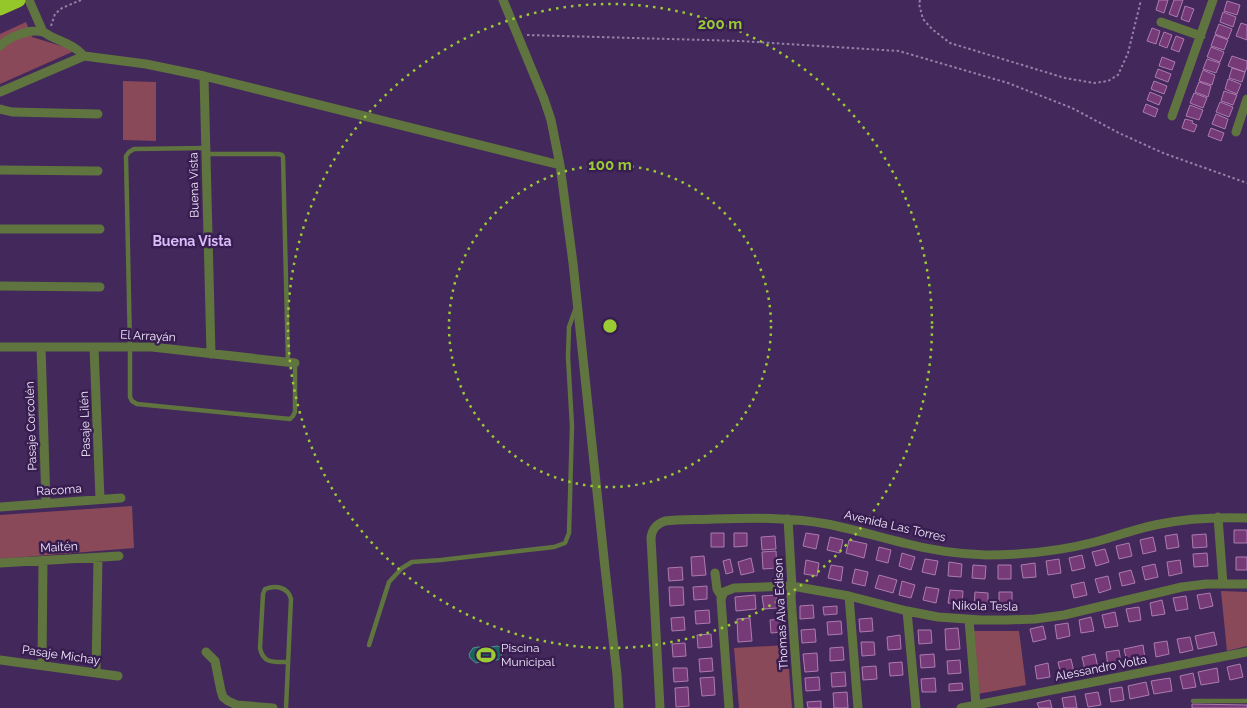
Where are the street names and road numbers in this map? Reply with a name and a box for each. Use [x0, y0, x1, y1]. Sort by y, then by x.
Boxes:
street label: Buena Vista [186, 152, 202, 218]
street label: El Arrayán [120, 328, 176, 344]
street label: Pasaje Corcolén [22, 381, 40, 471]
street label: Pasaje Lilén [77, 391, 93, 457]
street label: Racoma [36, 481, 82, 499]
street label: Avenida Las Torres [843, 507, 947, 545]
street label: Maitén [40, 539, 78, 555]
street label: Thomas Alva Edison [771, 558, 791, 670]
street label: Nikola Tesla [952, 598, 1018, 614]
street label: Pasaje Michay [21, 643, 101, 667]
street label: Alessandro Volta [1054, 652, 1148, 684]

